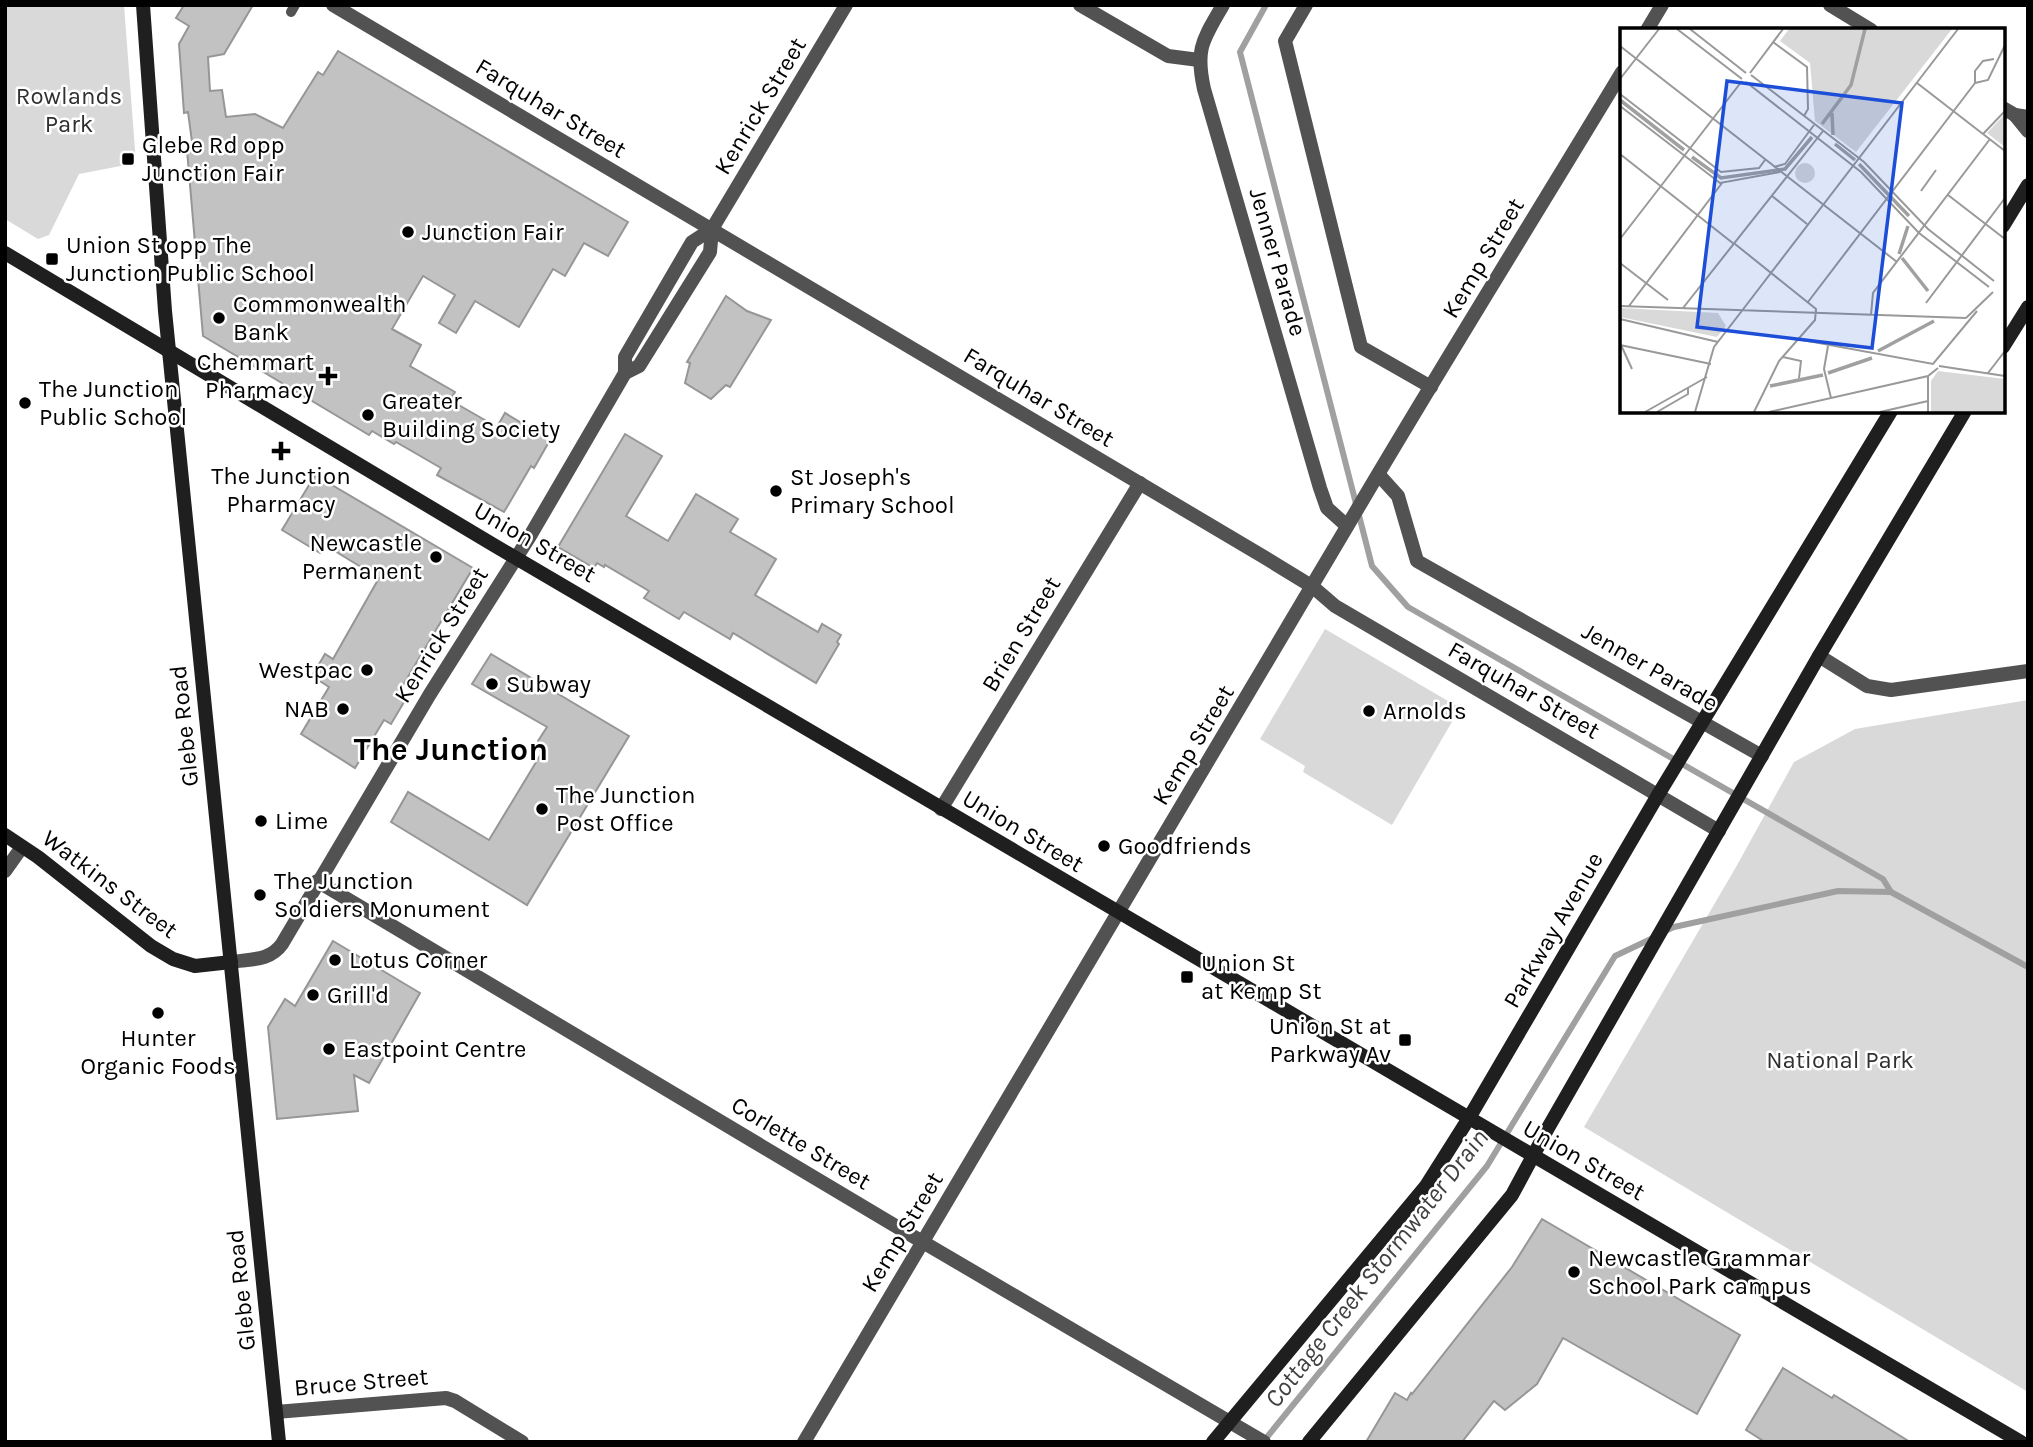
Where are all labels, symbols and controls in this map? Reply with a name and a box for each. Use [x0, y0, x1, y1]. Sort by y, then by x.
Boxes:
inset map [1620, 28, 2005, 413]
street label: Kenrick Street [708, 32, 812, 180]
street label: Farquhar Street [471, 52, 631, 164]
park label: Rowlands Park [16, 82, 122, 138]
place label: Glebe Rd opp Junction Fair [142, 131, 285, 187]
marker: Glebe Rd opp Junction Fair [120, 151, 136, 167]
street label: Jenner Parade [1244, 185, 1312, 339]
street label: Kemp Street [1436, 193, 1530, 323]
place label: Junction Fair [422, 218, 564, 246]
marker: Junction Fair [400, 224, 416, 240]
place label: Union St opp The Junction Public School [66, 231, 315, 287]
marker: Union St opp The Junction Public School [44, 251, 60, 267]
place label: Commonwealth Bank [233, 290, 407, 346]
marker: Commonwealth Bank [211, 310, 227, 326]
street label: Farquhar Street [959, 341, 1119, 453]
place label: Chemmart Pharmacy [197, 348, 314, 404]
marker: Chemmart Pharmacy [320, 368, 336, 384]
place label: The Junction Public School [39, 375, 187, 431]
place label: Greater Building Society [382, 387, 560, 443]
marker: The Junction Public School [17, 395, 33, 411]
marker: Greater Building Society [360, 407, 376, 423]
marker: The Junction Pharmacy [273, 443, 289, 459]
place label: The Junction Pharmacy [211, 462, 351, 518]
place label: St Joseph's Primary School [790, 463, 955, 519]
marker: St Joseph's Primary School [768, 483, 784, 499]
street label: Union Street [469, 496, 601, 588]
place label: Newcastle Permanent [302, 529, 422, 585]
marker: Newcastle Permanent [428, 549, 444, 565]
street label: Kenrick Street [388, 562, 494, 708]
street label: Brien Street [976, 571, 1066, 697]
street label: Jenner Parade [1577, 617, 1723, 717]
street label: Farquhar Street [1443, 635, 1605, 745]
place label: Westpac [259, 656, 353, 684]
marker: Westpac [359, 662, 375, 678]
street label: Glebe Road [164, 664, 204, 788]
place label: Subway [506, 670, 591, 698]
marker: Subway [484, 676, 500, 692]
street label: Kemp Street [1146, 680, 1240, 810]
place label: NAB [284, 695, 329, 723]
place label: Arnolds [1383, 697, 1467, 725]
marker: NAB [335, 701, 351, 717]
marker: Arnolds [1361, 703, 1377, 719]
district label: The Junction [354, 731, 548, 768]
place label: The Junction Post Office [556, 781, 695, 837]
street label: Union Street [957, 784, 1089, 878]
marker: The Junction Post Office [534, 801, 550, 817]
place label: Lime [275, 807, 328, 835]
marker: Lime [253, 813, 269, 829]
street label: Watkins Street [37, 824, 183, 944]
place label: Goodfriends [1118, 832, 1252, 860]
marker: Goodfriends [1096, 838, 1112, 854]
street label: Parkway Avenue [1497, 847, 1609, 1013]
place label: The Junction Soldiers Monument [274, 867, 490, 923]
marker: The Junction Soldiers Monument [252, 887, 268, 903]
place label: Lotus Corner [349, 946, 488, 974]
place label: Union St at Kemp St [1201, 949, 1322, 1005]
marker: Lotus Corner [327, 952, 343, 968]
marker: Union St at Kemp St [1179, 969, 1195, 985]
place label: Grill'd [327, 981, 389, 1009]
marker: Grill'd [305, 987, 321, 1003]
marker: Hunter Organic Foods [150, 1005, 166, 1021]
place label: Union St at Parkway Av [1269, 1012, 1391, 1068]
place label: Hunter Organic Foods [80, 1024, 236, 1080]
marker: Union St at Parkway Av [1397, 1032, 1413, 1048]
place label: Eastpoint Centre [343, 1035, 526, 1063]
marker: Eastpoint Centre [321, 1041, 337, 1057]
park label: National Park [1766, 1046, 1914, 1074]
street label: Corlette Street [726, 1090, 876, 1196]
street label: Union Street [1518, 1114, 1650, 1206]
water label: Cottage Creek Stormwater Drain [1258, 1123, 1495, 1414]
street label: Kemp Street [855, 1167, 949, 1297]
street label: Glebe Road [221, 1228, 261, 1352]
place label: Newcastle Grammar School Park campus [1588, 1244, 1812, 1300]
marker: Newcastle Grammar School Park campus [1566, 1264, 1582, 1280]
street label: Bruce Street [293, 1362, 429, 1402]

